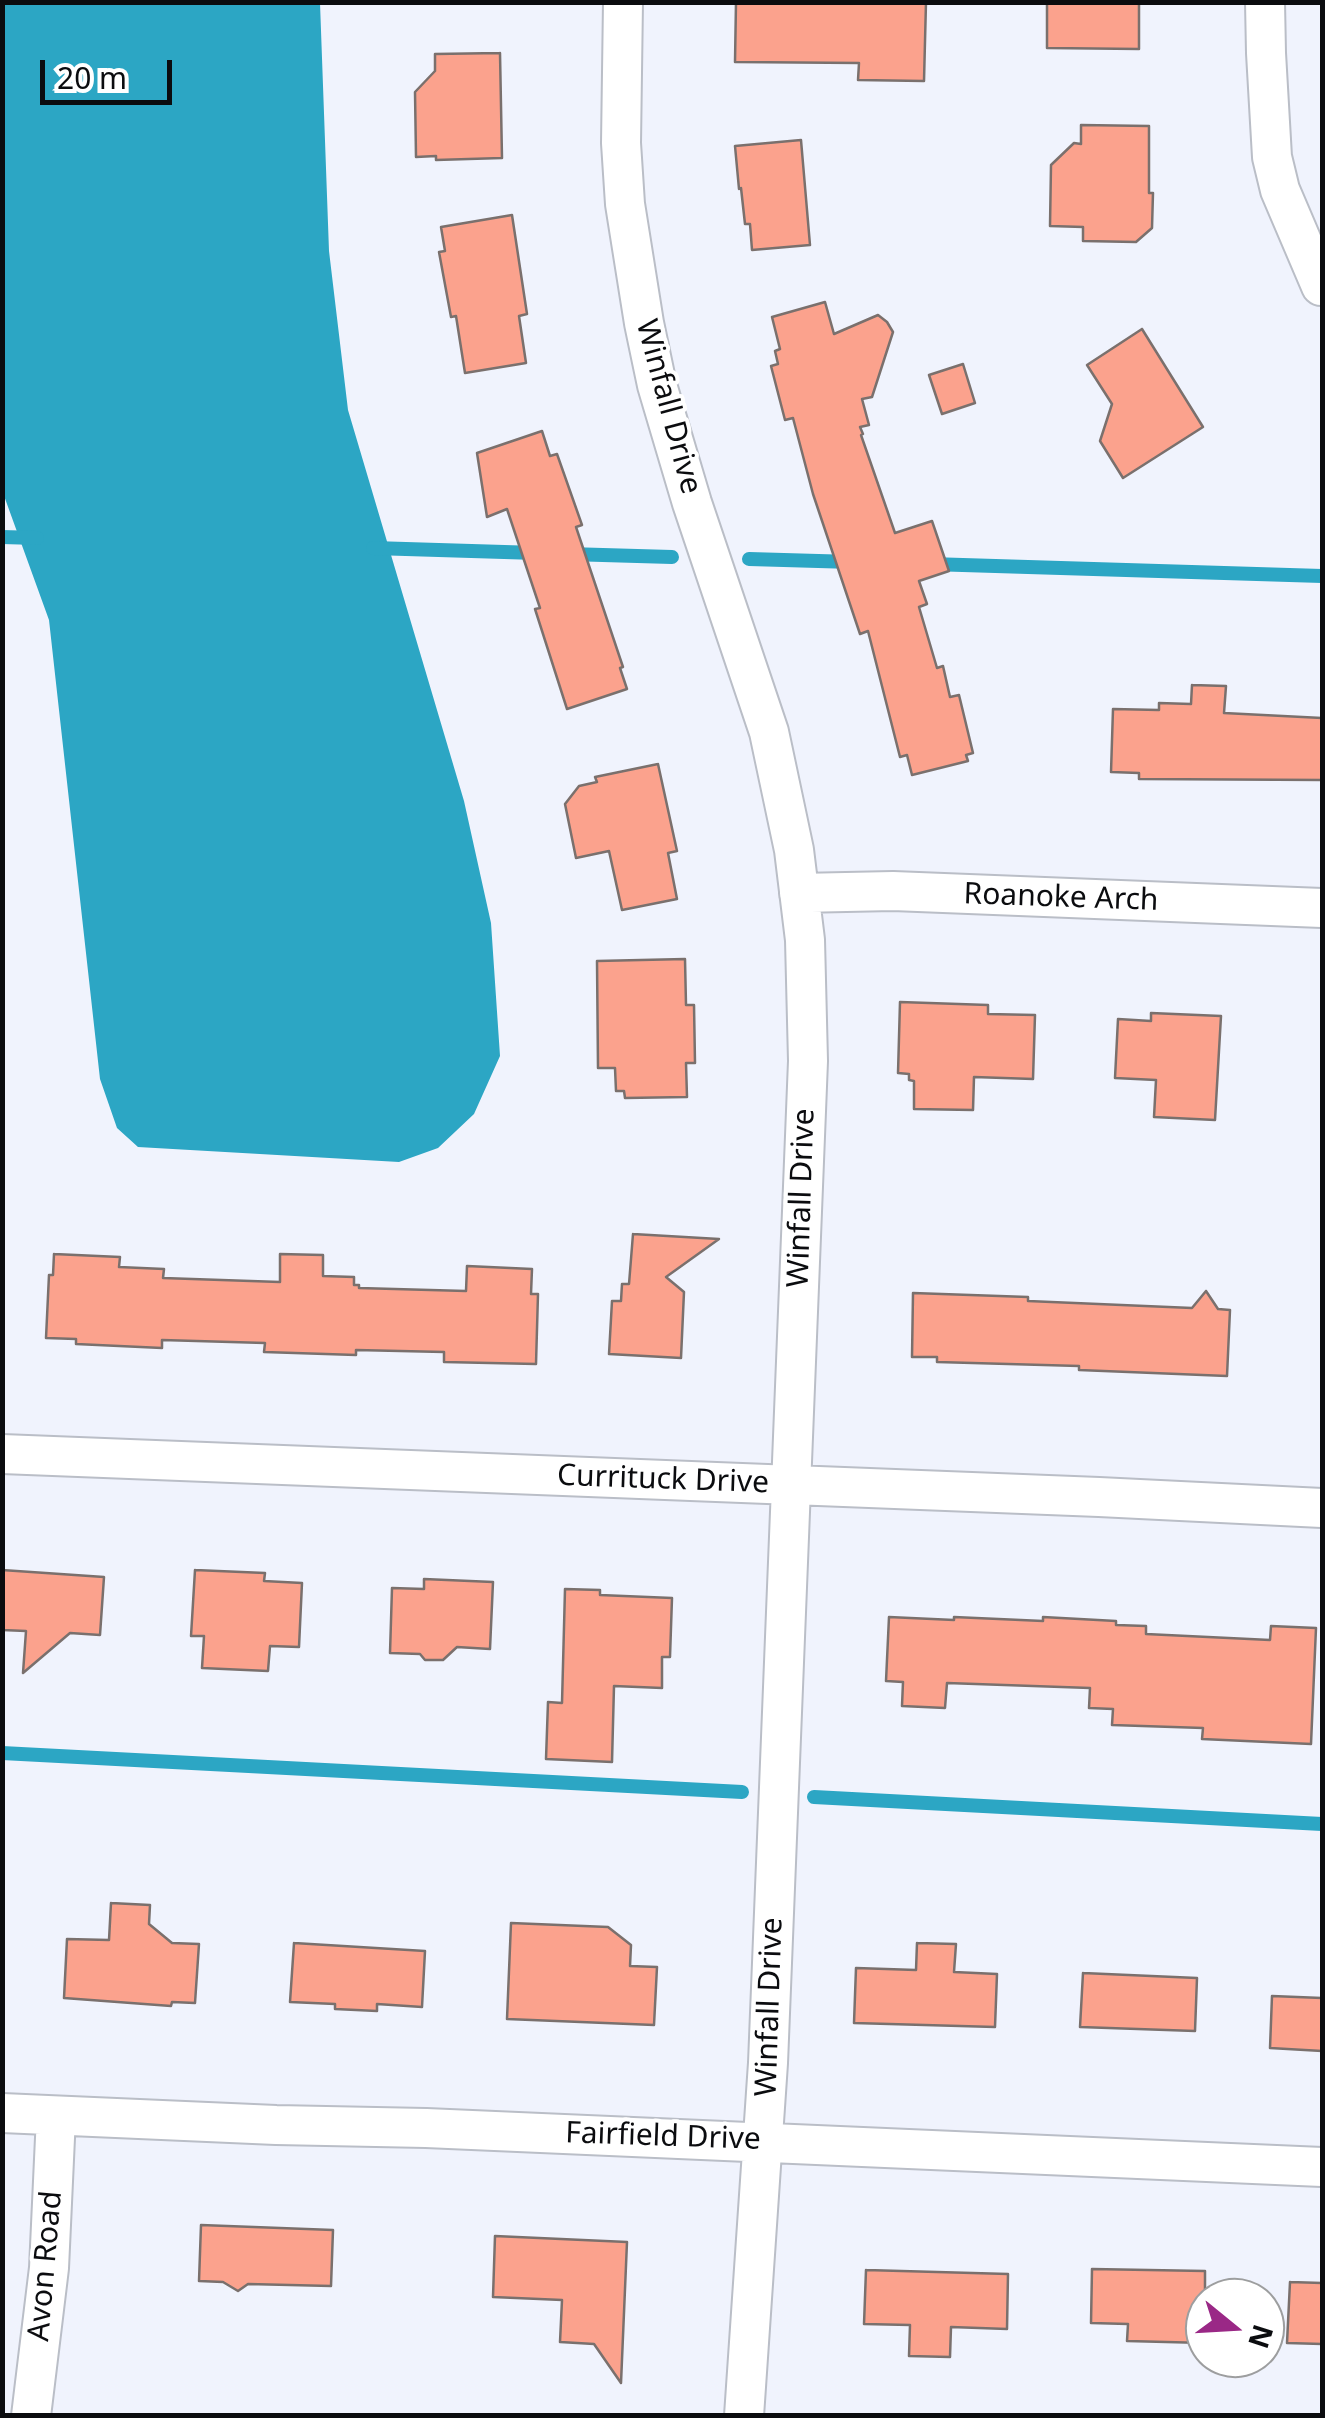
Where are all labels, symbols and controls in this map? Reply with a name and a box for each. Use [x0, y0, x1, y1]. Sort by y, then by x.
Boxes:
scale bar [45, 40, 178, 102]
text: 20 m [57, 57, 127, 98]
street label: Winfall Drive [627, 316, 709, 498]
street label: Roanoke Arch [963, 877, 1159, 919]
street label: Winfall Drive [781, 1108, 823, 1288]
street label: Currituck Drive [557, 1458, 769, 1502]
street label: Winfall Drive [749, 1917, 791, 2097]
street label: Fairfield Drive [565, 2116, 761, 2158]
street label: Avon Road [21, 2189, 71, 2343]
north arrow [1185, 2278, 1285, 2378]
text: N [1240, 2320, 1283, 2353]

